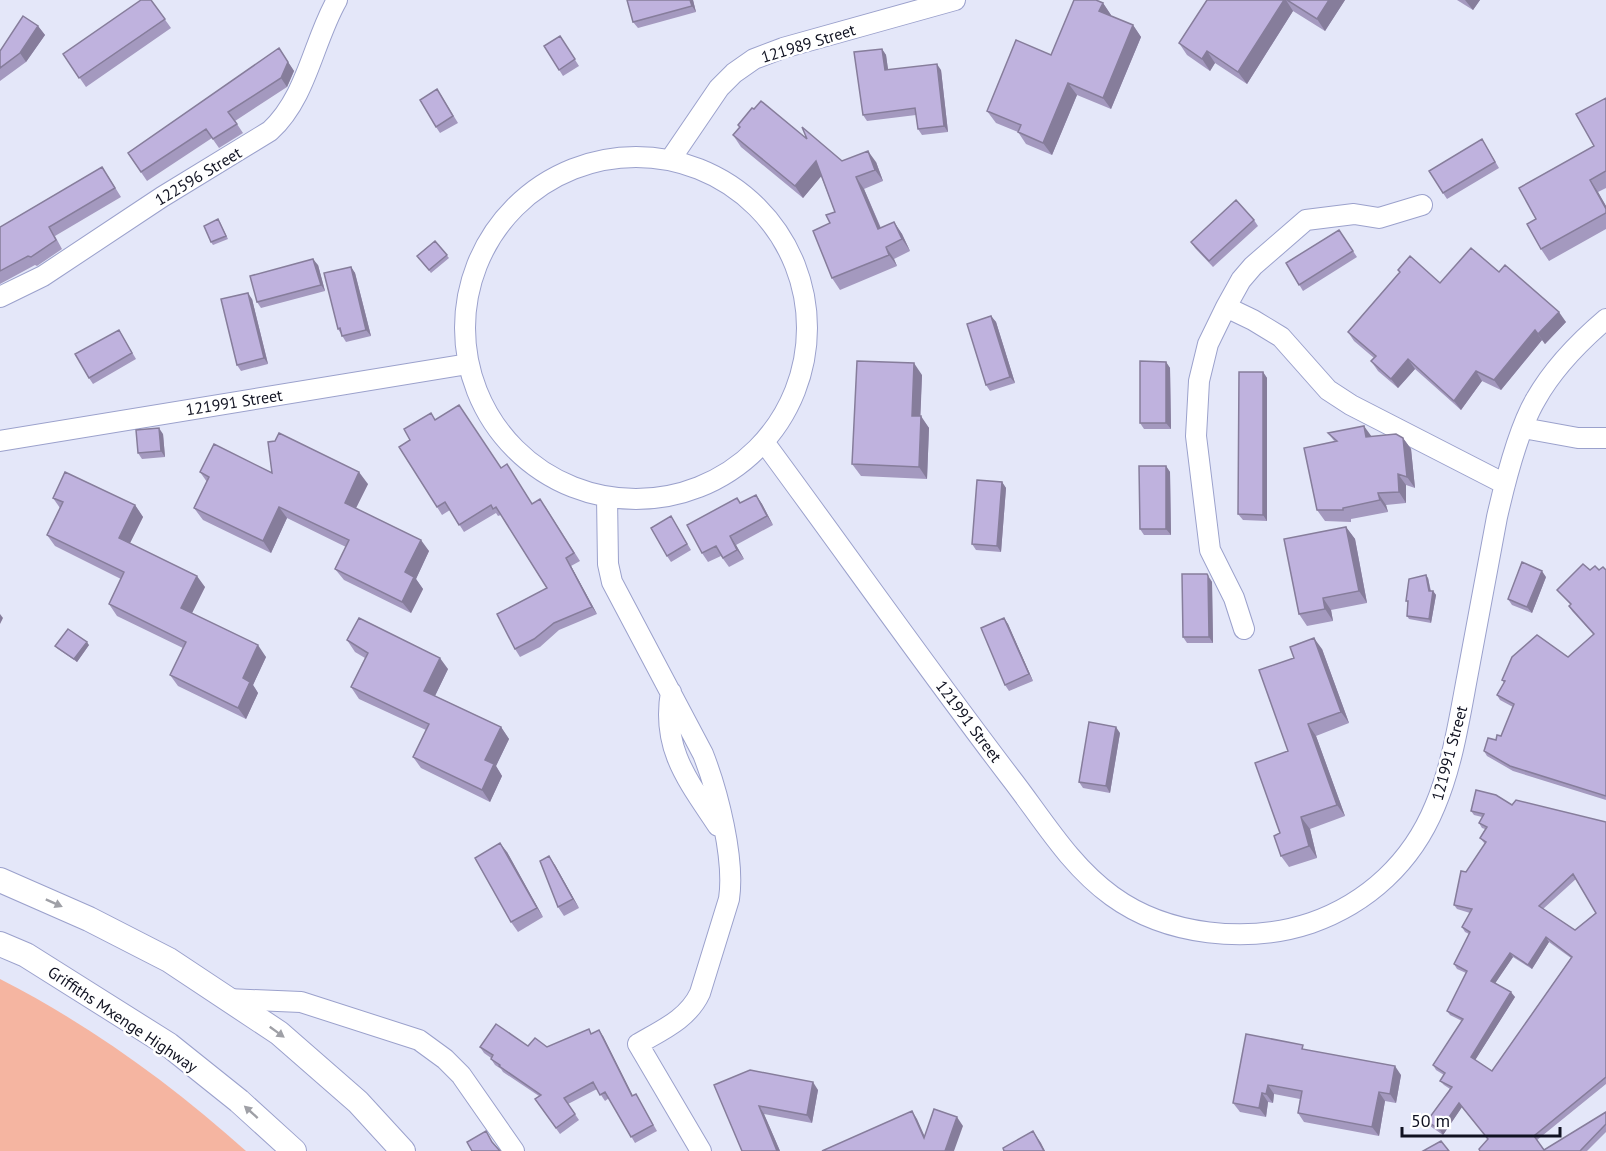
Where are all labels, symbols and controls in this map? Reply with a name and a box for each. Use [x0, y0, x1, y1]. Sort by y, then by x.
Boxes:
street label: 121989 Street [758, 19, 858, 67]
street label: 122596 Street [151, 142, 245, 210]
street label: 121991 Street [184, 384, 284, 420]
street label: 121991 Street [932, 676, 1007, 766]
street label: 121991 Street [1427, 703, 1471, 803]
one-way arrow [45, 899, 62, 908]
street label: Griffiths Mxenge Highway [44, 961, 202, 1077]
one-way arrow [268, 1026, 284, 1038]
scale bar [1402, 1100, 1560, 1138]
one-way arrow [243, 1105, 258, 1119]
text: 50 m [1411, 1109, 1450, 1132]

